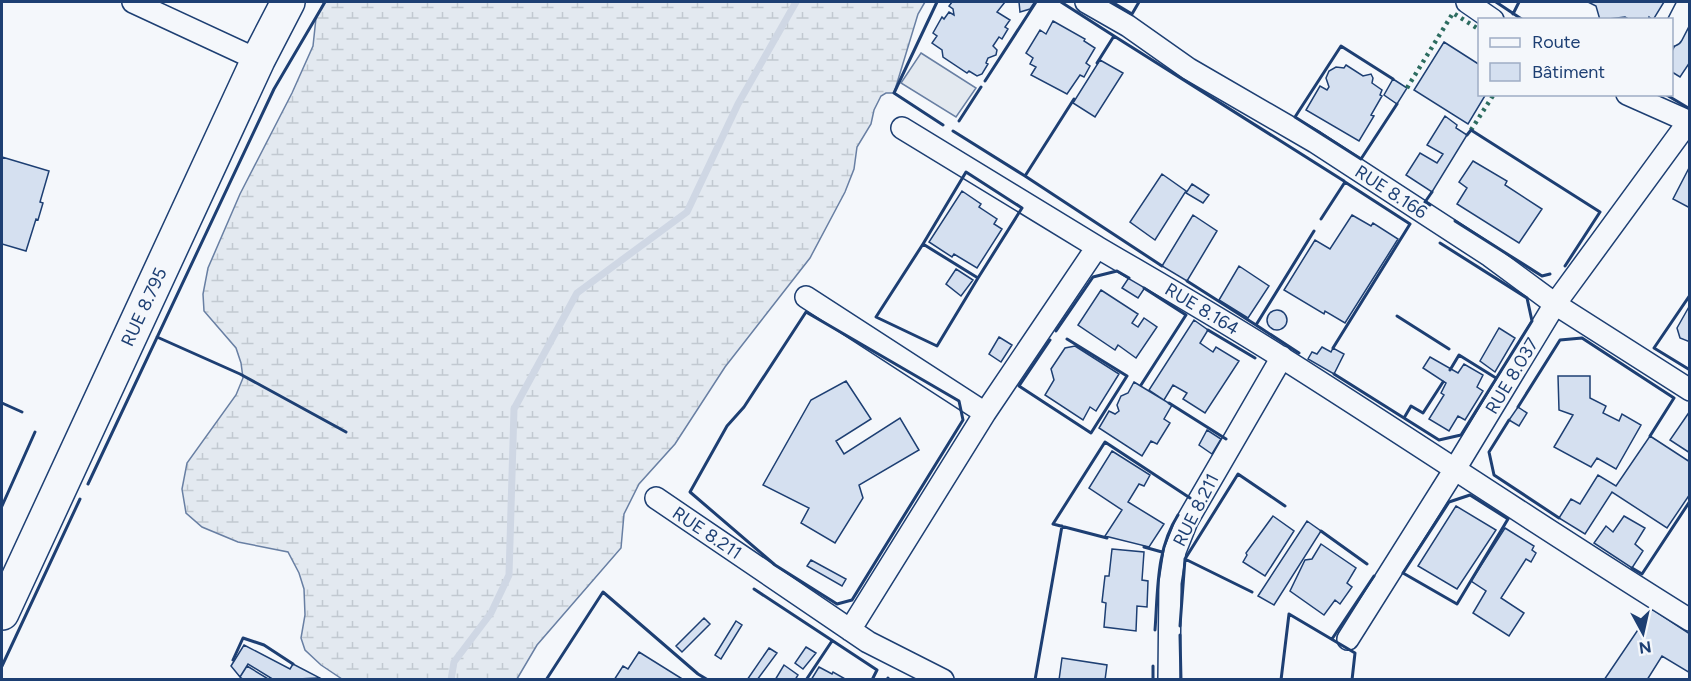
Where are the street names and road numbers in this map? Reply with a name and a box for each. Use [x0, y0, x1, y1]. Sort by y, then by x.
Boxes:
street label: RUE 8.166 [1351, 161, 1431, 223]
street label: RUE 8.795 [116, 264, 172, 350]
street label: RUE 8.164 [1161, 278, 1243, 340]
street label: RUE 8.037 [1481, 334, 1543, 418]
street label: RUE 8.211 [1168, 470, 1224, 550]
street label: RUE 8.211 [668, 502, 746, 564]

